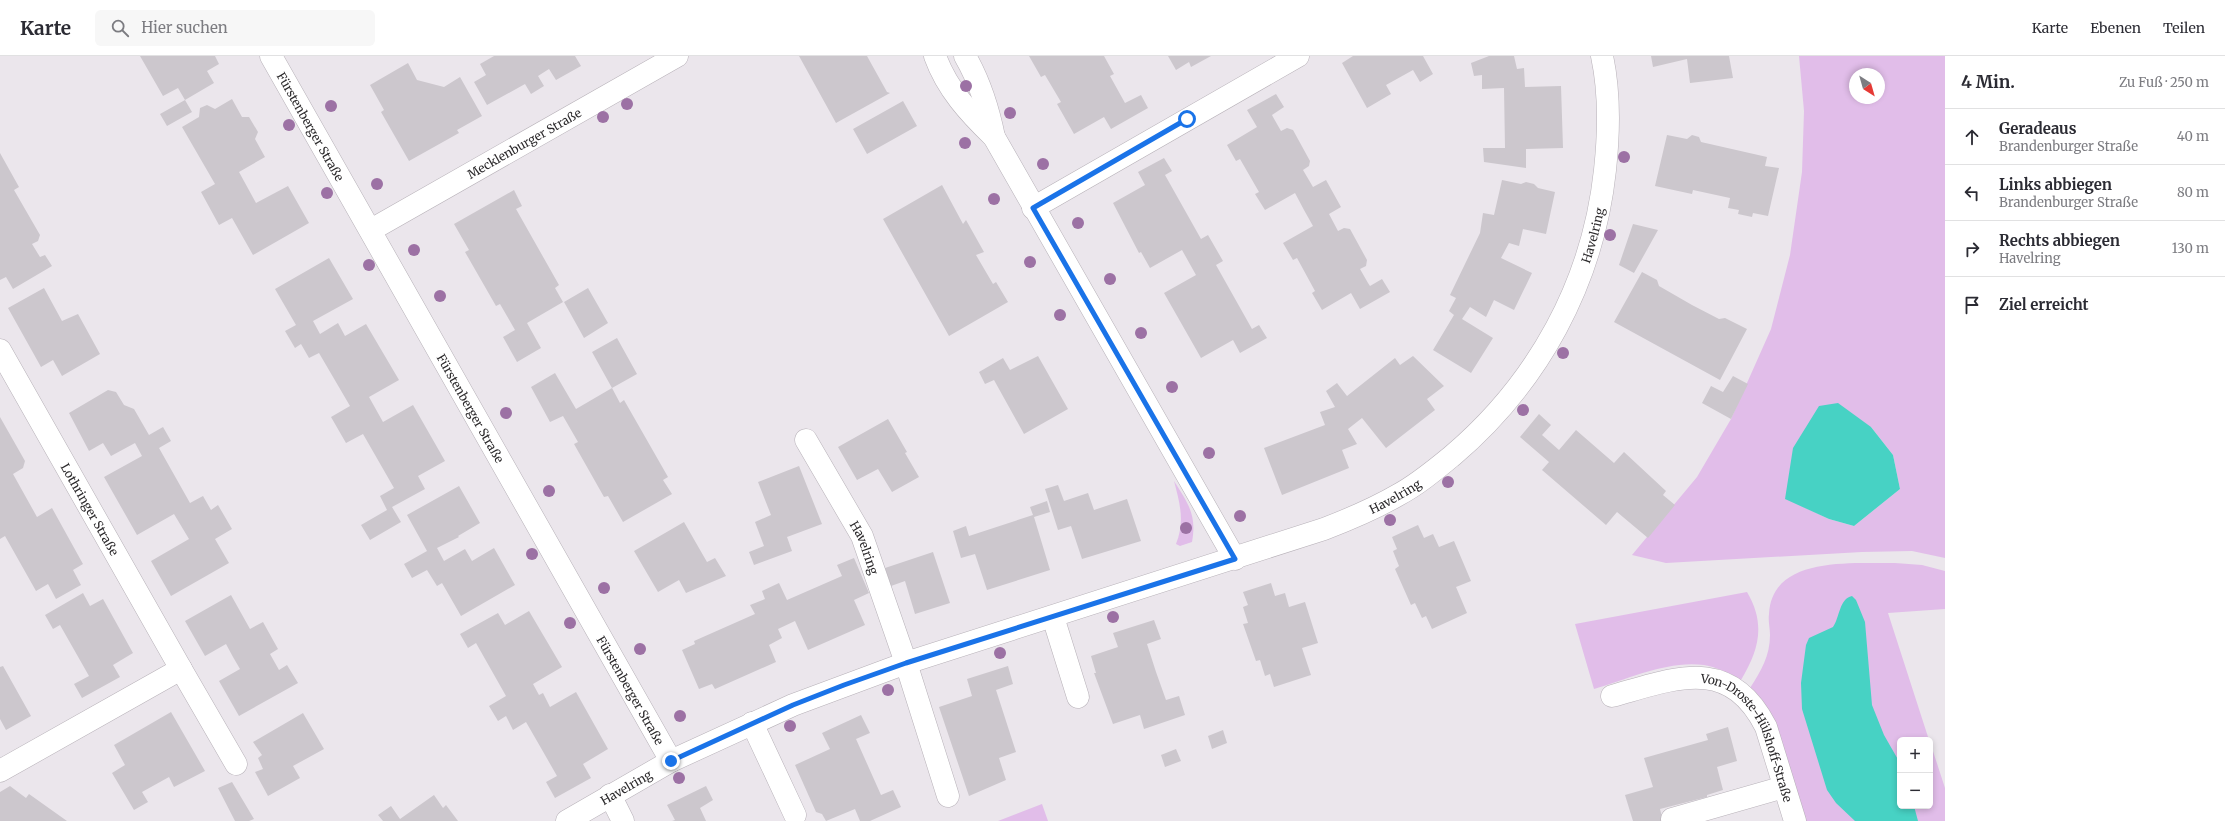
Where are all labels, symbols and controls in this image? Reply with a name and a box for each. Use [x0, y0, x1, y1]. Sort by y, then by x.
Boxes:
search box [95, 10, 375, 46]
text: Karte [20, 16, 71, 40]
icon: search [109, 17, 131, 39]
text: Hier suchen [141, 18, 228, 37]
text: Karte [2032, 19, 2068, 37]
text: Ebenen [2090, 19, 2141, 37]
text: Teilen [2163, 19, 2205, 37]
north arrow [1849, 68, 1885, 104]
street label: Fürstenberger Straße [274, 69, 348, 184]
text: 4 Min. [1961, 71, 2015, 93]
text: Zu Fuß · 250 m [2119, 74, 2209, 91]
street label: Mecklenburger Straße [464, 105, 584, 181]
route start [1178, 110, 1196, 128]
text: Geradeaus [1999, 119, 2076, 138]
icon: ahead [1961, 126, 1983, 148]
text: 40 m [2177, 128, 2209, 145]
text: Brandenburger Straße [1999, 138, 2138, 155]
text: Links abbiegen [1999, 175, 2112, 194]
icon: left [1961, 182, 1983, 204]
text: 80 m [2177, 184, 2209, 201]
text: Brandenburger Straße [1999, 194, 2138, 211]
street label: Havelring [1578, 205, 1607, 265]
text: Rechts abbiegen [1999, 231, 2120, 250]
icon: right [1961, 238, 1983, 260]
text: 130 m [2172, 240, 2209, 257]
text: Havelring [1999, 250, 2061, 267]
icon: arrive [1961, 294, 1983, 316]
text: Ziel erreicht [1999, 295, 2089, 314]
street label: Fürstenberger Straße [434, 351, 508, 465]
street label: Lothringer Straße [58, 460, 122, 558]
street label: Havelring [1367, 475, 1424, 517]
street label: Havelring [847, 518, 883, 577]
street label: Fürstenberger Straße [594, 633, 668, 747]
street label: Von-Droste-Hülshoff-Straße [1699, 670, 1796, 804]
map controls [1897, 737, 1933, 809]
button: + [1897, 737, 1933, 773]
route end [662, 752, 680, 770]
street label: Havelring [597, 766, 655, 808]
button: − [1897, 773, 1933, 809]

